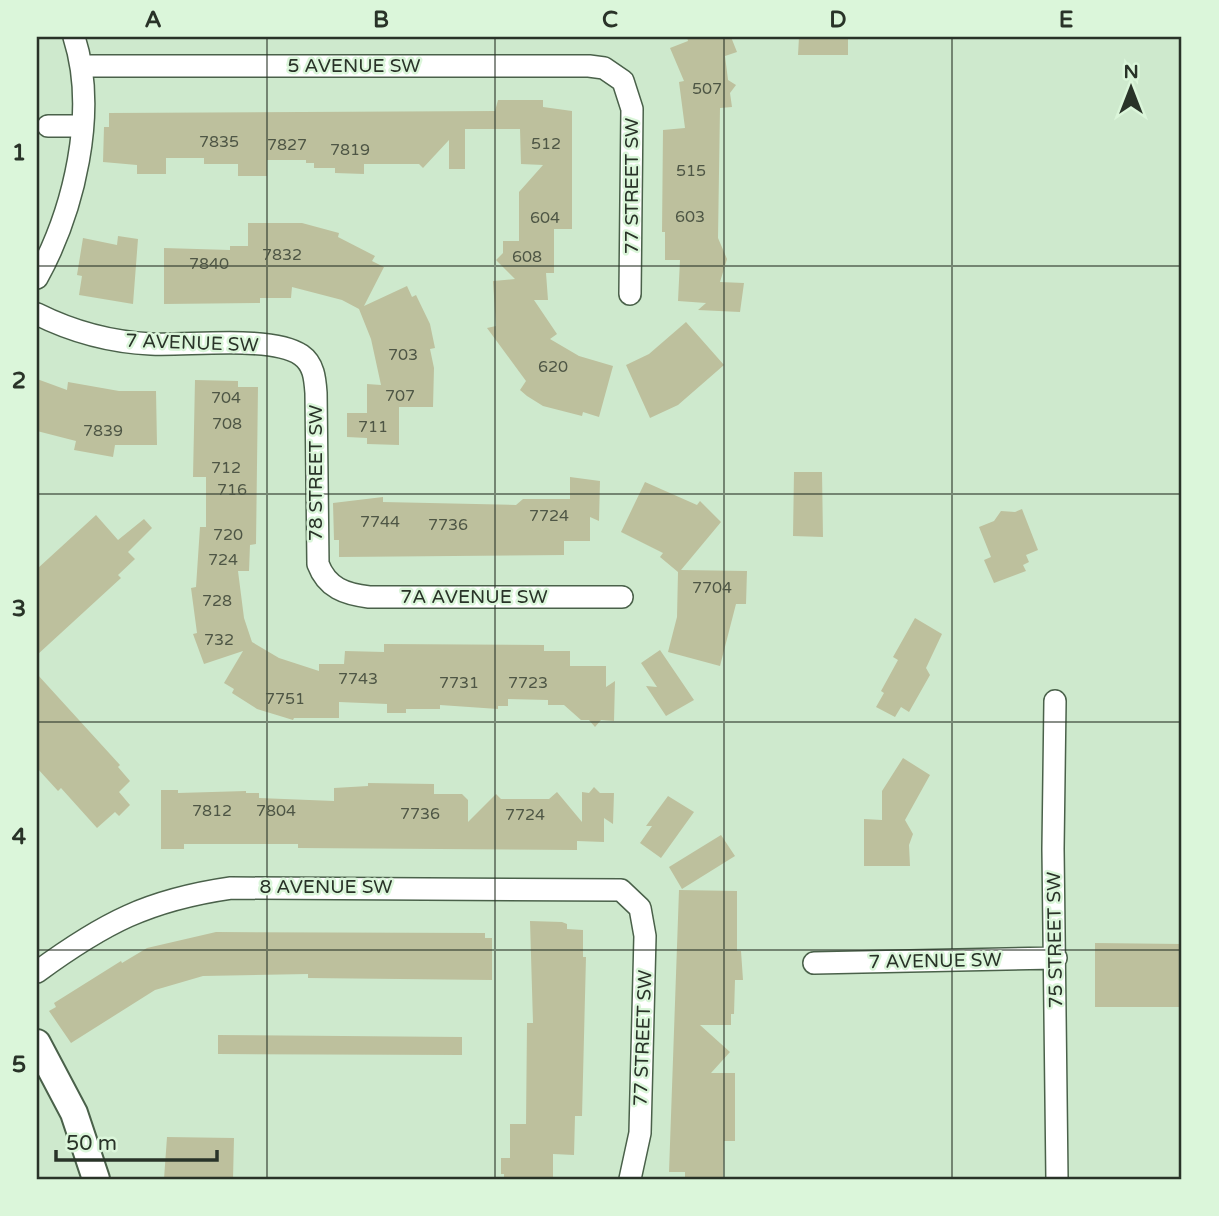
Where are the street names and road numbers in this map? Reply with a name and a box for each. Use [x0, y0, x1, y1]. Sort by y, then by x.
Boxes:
street label: 5 AVENUE SW [287, 55, 421, 77]
street label: 77 STREET SW [621, 118, 643, 254]
street label: 7 AVENUE SW [125, 330, 259, 356]
street label: 78 STREET SW [305, 405, 327, 541]
street label: 7A AVENUE SW [400, 586, 548, 608]
street label: 75 STREET SW [1043, 872, 1067, 1008]
street label: 8 AVENUE SW [259, 876, 393, 898]
street label: 7 AVENUE SW [868, 949, 1002, 973]
street label: 77 STREET SW [630, 969, 656, 1107]

